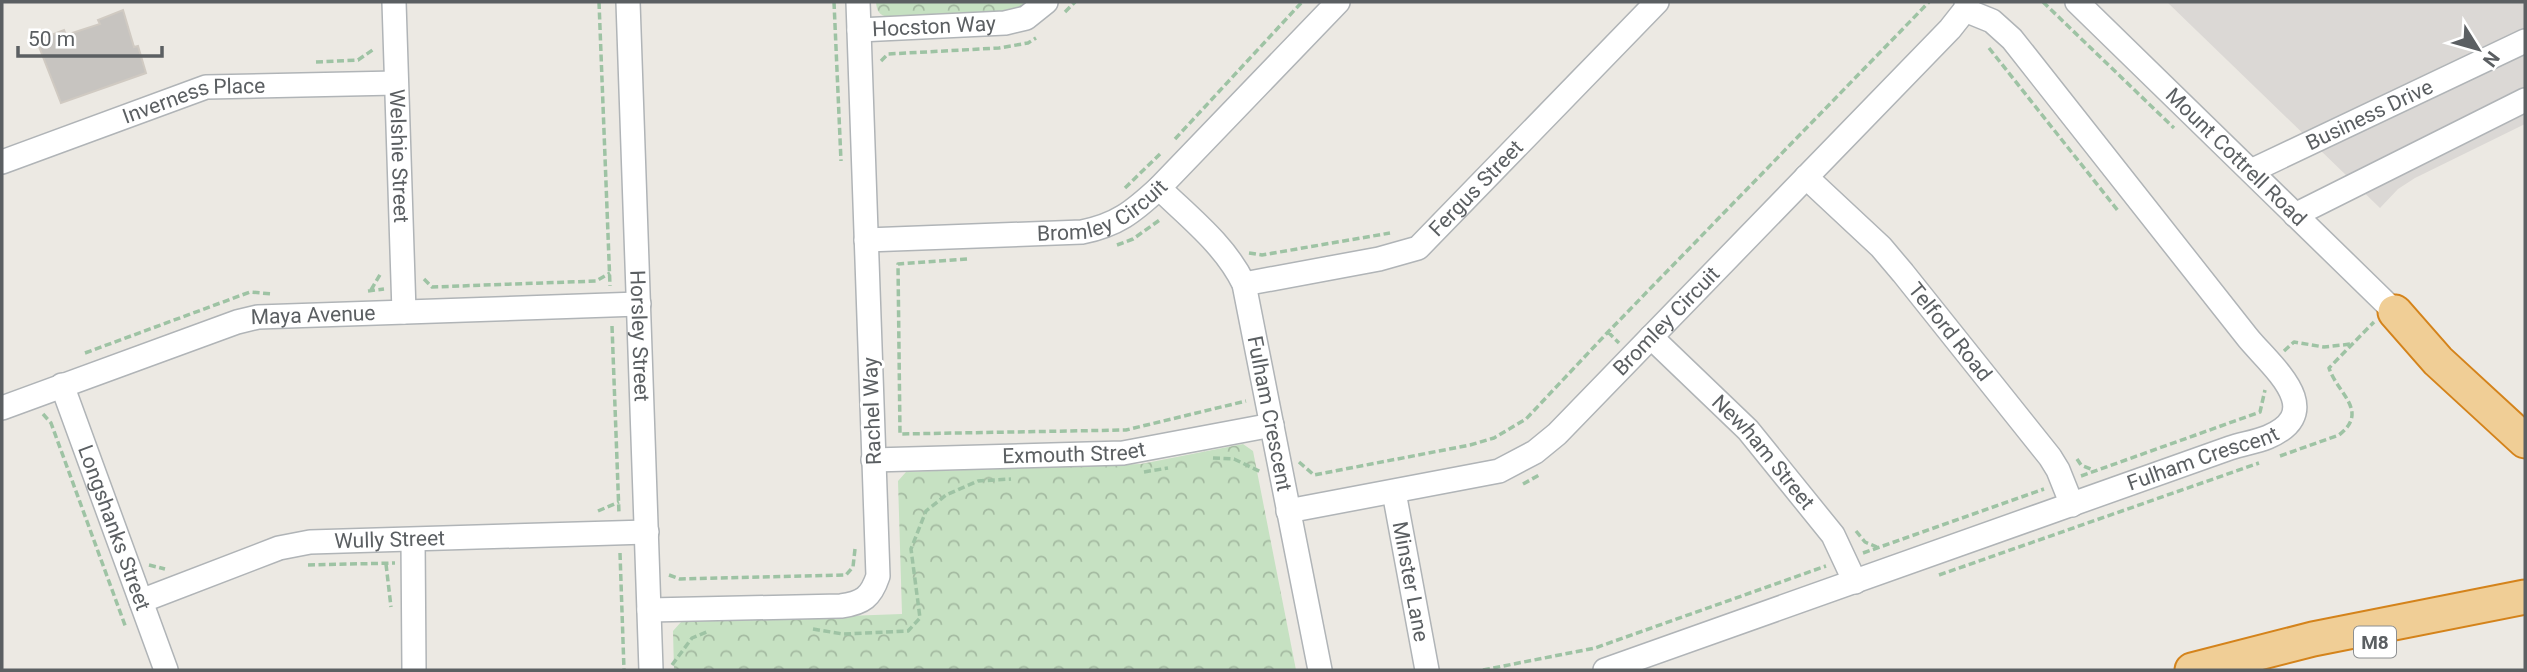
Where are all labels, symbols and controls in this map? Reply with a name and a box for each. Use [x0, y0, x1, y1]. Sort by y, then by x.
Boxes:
street label: Hocston Way [872, 11, 996, 41]
scale bar [18, 14, 161, 58]
north arrow [2443, 14, 2513, 84]
text: 50 m [28, 27, 75, 51]
text: N [2478, 47, 2504, 71]
street label: Inverness Place [119, 74, 266, 129]
street label: Business Drive [2302, 75, 2437, 155]
street label: Mount Cottrell Road [2161, 83, 2311, 231]
street label: Welshie Street [385, 89, 413, 223]
street label: Fergus Street [1424, 135, 1528, 241]
street label: Bromley Circuit [1036, 175, 1172, 246]
street label: Bromley Circuit [1608, 262, 1725, 381]
street label: Horsley Street [625, 270, 654, 402]
street label: Telford Road [1903, 278, 1997, 386]
street label: Maya Avenue [250, 301, 376, 329]
street label: Fulham Crescent [1242, 334, 1297, 493]
street label: Rachel Way [858, 357, 886, 465]
street label: Newham Street [1707, 390, 1819, 514]
street label: Fulham Crescent [2124, 422, 2283, 496]
street label: Exmouth Street [1002, 437, 1148, 468]
street label: Longshanks Street [73, 442, 155, 614]
street label: Minster Lane [1388, 519, 1433, 644]
street label: Wully Street [334, 526, 445, 553]
road number: M8 [2354, 626, 2396, 657]

